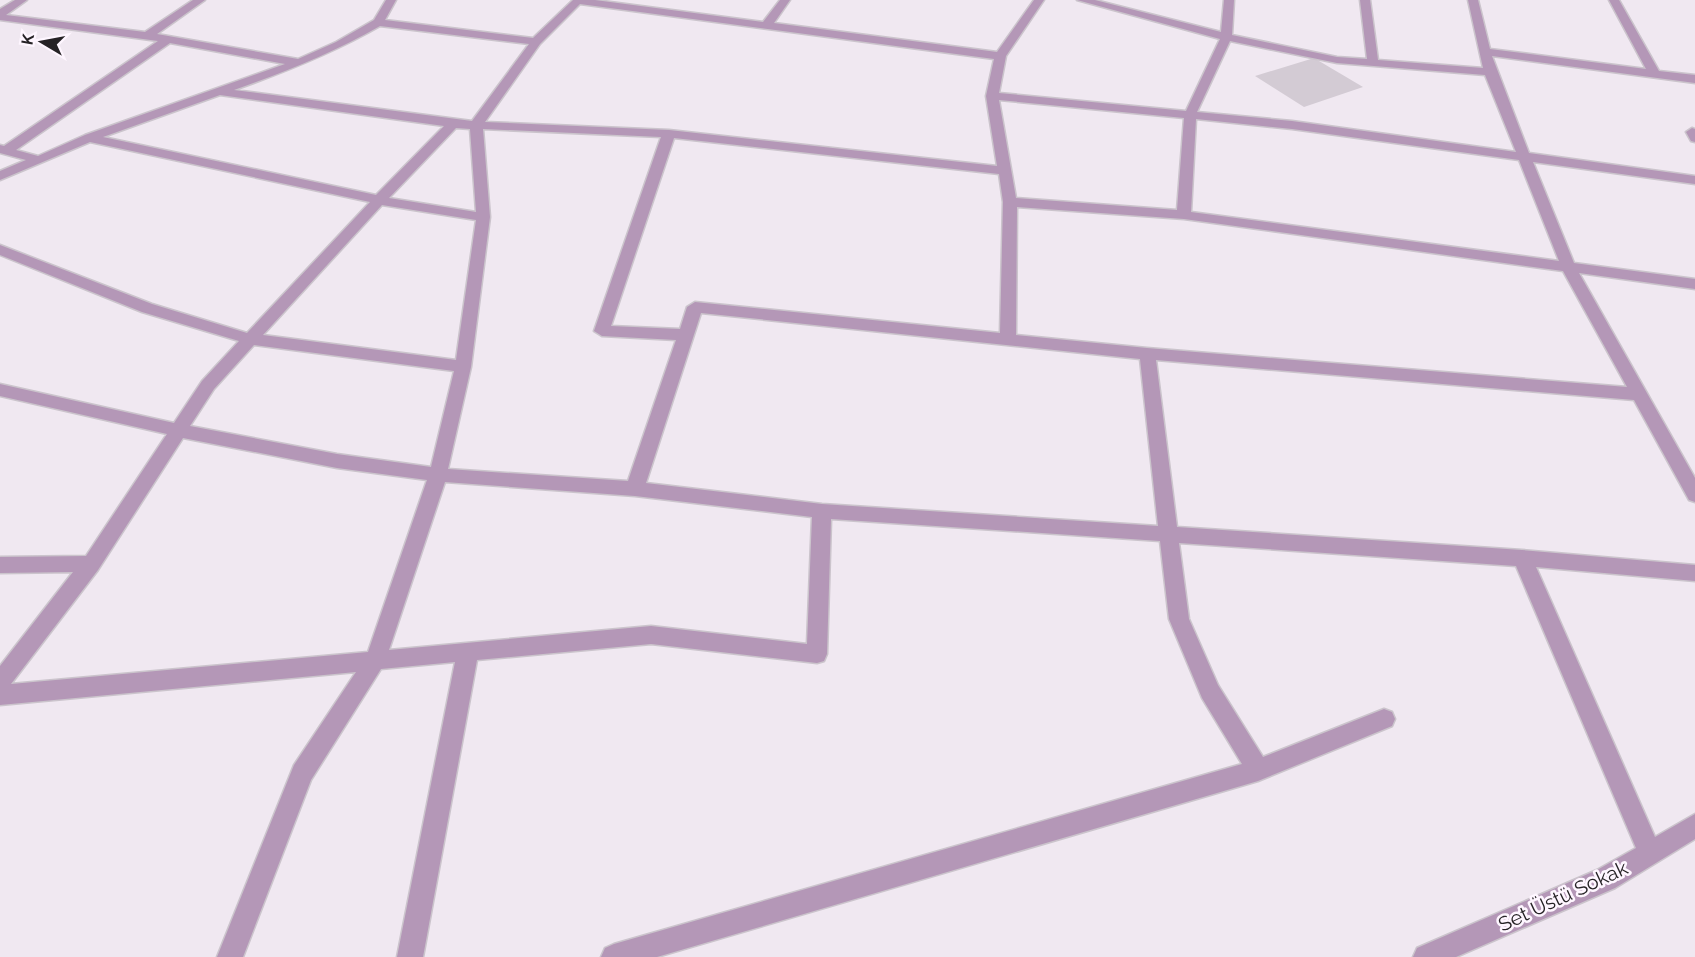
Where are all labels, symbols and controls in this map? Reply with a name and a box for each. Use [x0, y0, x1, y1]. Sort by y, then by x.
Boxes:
north arrow [12, 12, 72, 72]
text: K [17, 32, 38, 46]
street label: Set Üstü Sokak [1495, 855, 1632, 936]

